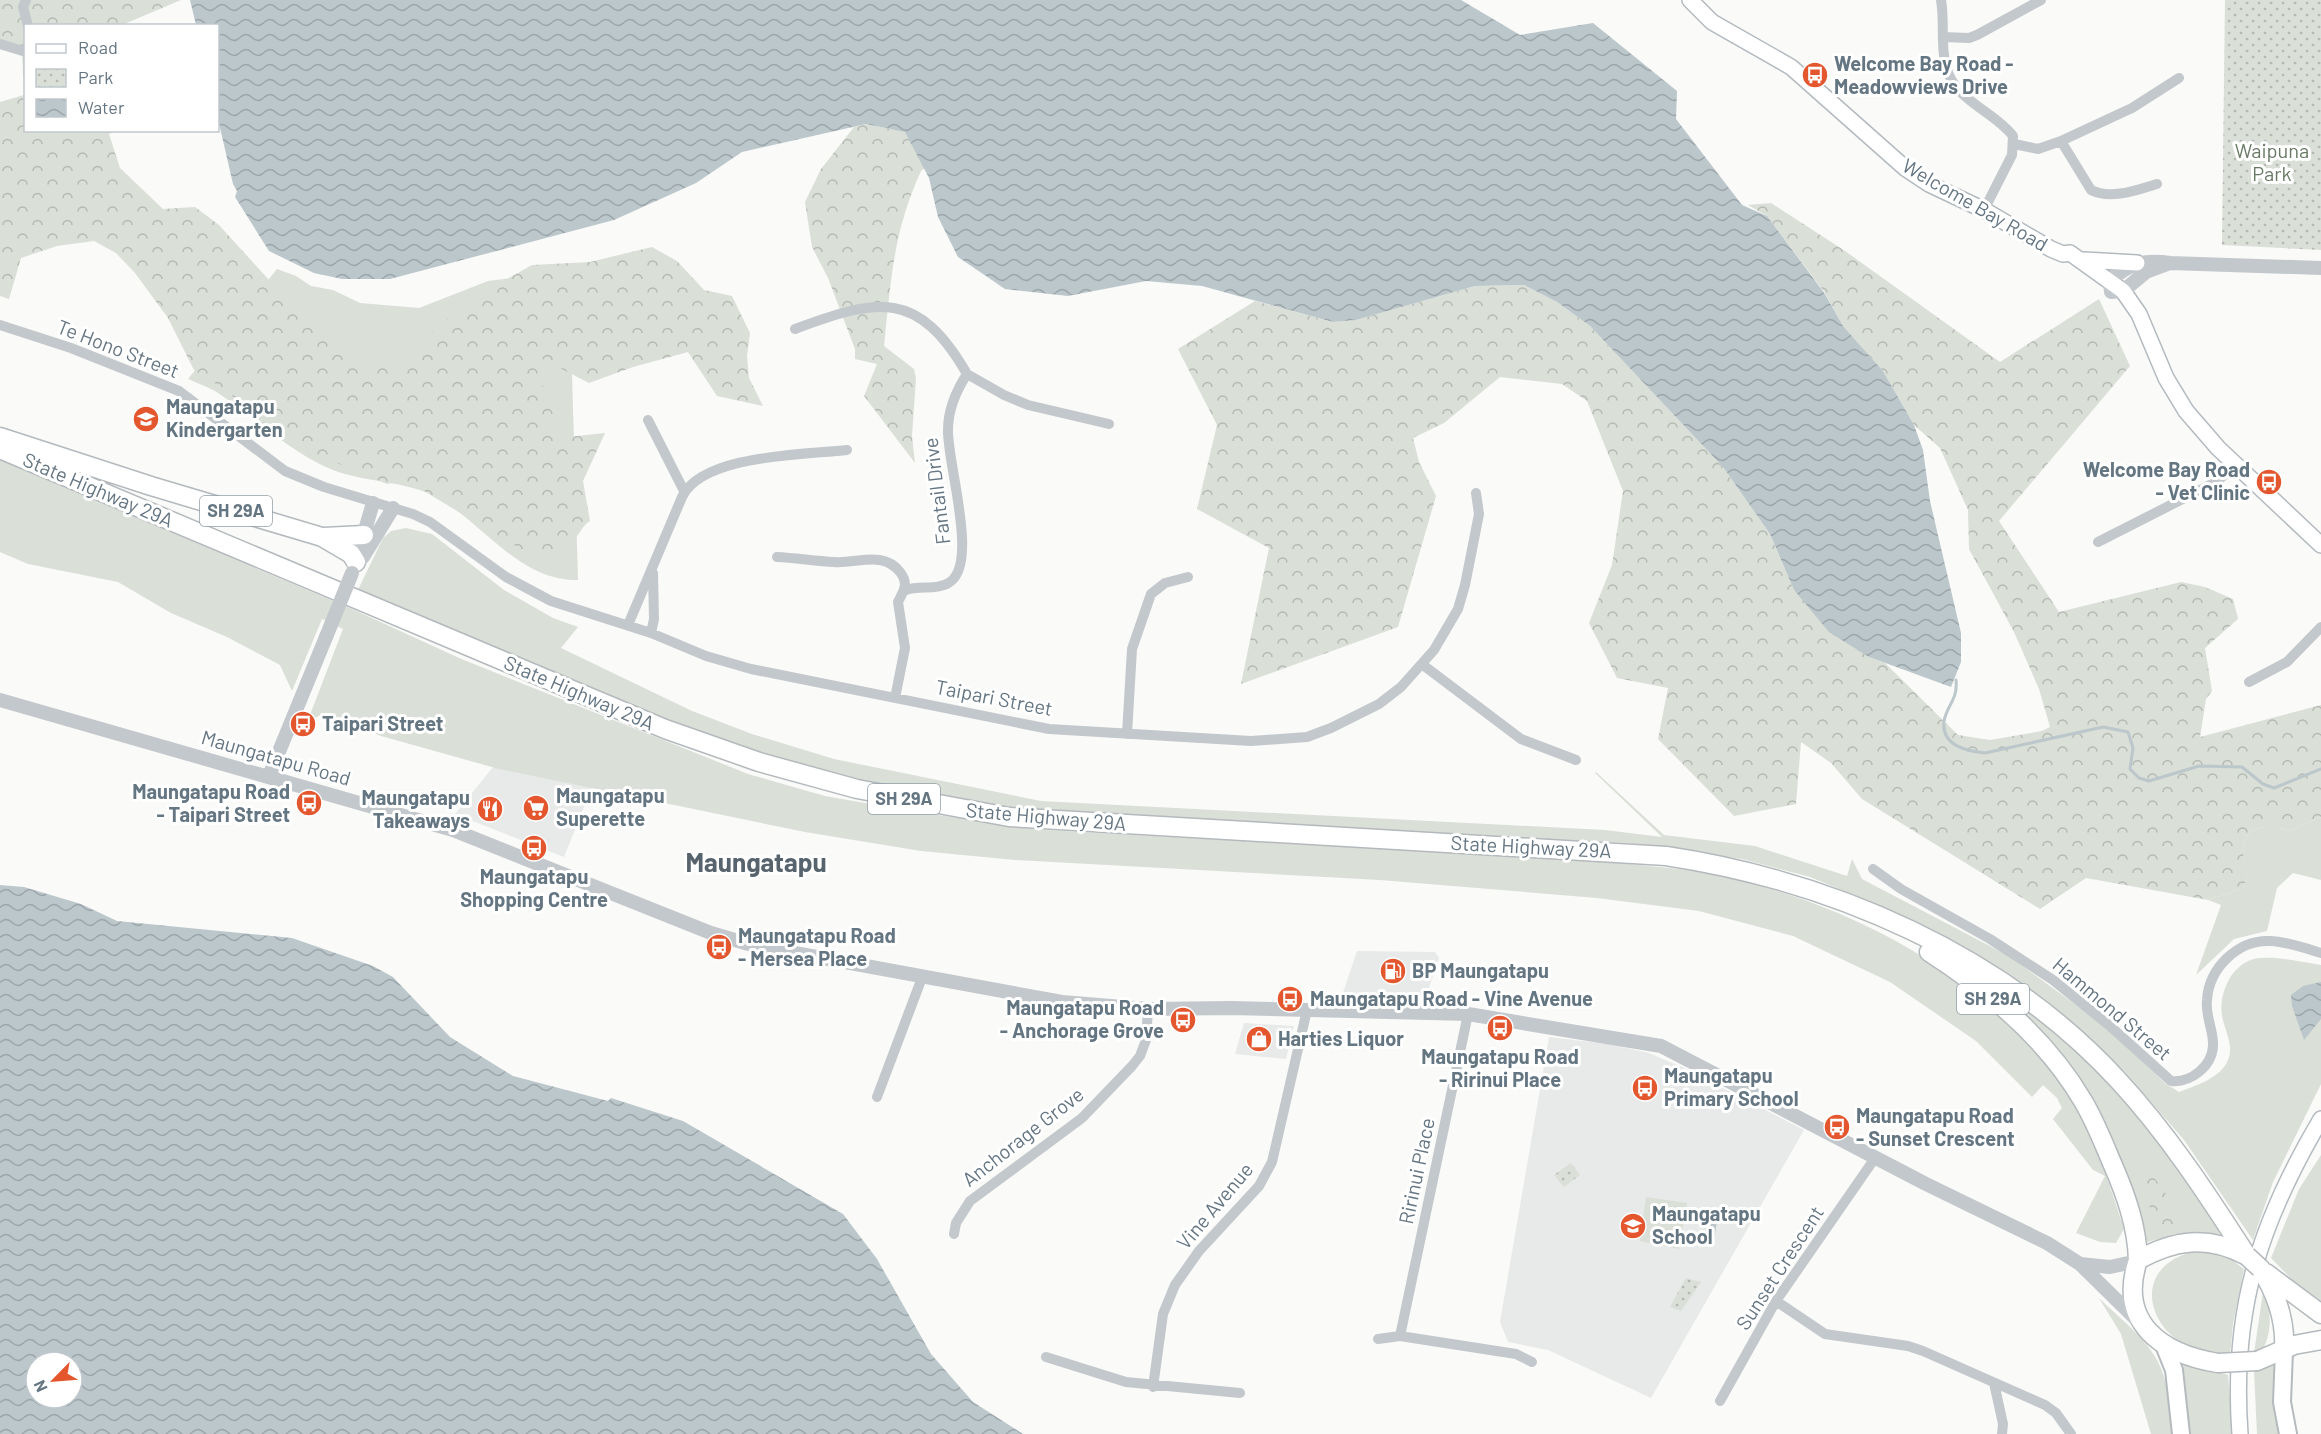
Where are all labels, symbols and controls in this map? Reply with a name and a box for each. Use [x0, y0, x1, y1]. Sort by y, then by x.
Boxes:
legend [24, 24, 219, 132]
text: Road [78, 36, 118, 58]
place label: Welcome Bay Road - Meadowviews Drive [1834, 51, 2013, 98]
bus stop icon: Welcome Bay Road - Meadowviews Drive [1800, 60, 1830, 90]
text: Park [78, 66, 113, 88]
text: Water [78, 96, 125, 118]
park label: Waipuna Park [2235, 138, 2309, 185]
street label: Welcome Bay Road [1898, 153, 2053, 256]
street label: Te Hono Street [54, 314, 183, 382]
place label: Maungatapu Kindergarten [166, 394, 283, 441]
school or university icon: Maungatapu Kindergarten [131, 404, 161, 434]
street label: Fantail Drive [918, 436, 954, 546]
street label: State Highway 29A [20, 447, 177, 532]
place label: Welcome Bay Road - Vet Clinic [2083, 457, 2250, 504]
bus stop icon: Welcome Bay Road - Vet Clinic [2254, 467, 2284, 497]
road number: SH 29A [200, 496, 272, 526]
street label: State Highway 29A [501, 650, 658, 735]
street label: Taipari Street [934, 674, 1055, 720]
bus stop icon: Taipari Street [288, 709, 318, 739]
place label: Taipari Street [322, 711, 443, 735]
street label: Maungatapu Road [199, 724, 354, 790]
place label: Maungatapu Road - Taipari Street [132, 779, 290, 826]
place label: Maungatapu Superette [556, 783, 665, 830]
road number: SH 29A [868, 784, 940, 814]
place label: Maungatapu Takeaways [361, 785, 470, 832]
bus stop icon: Maungatapu Road - Taipari Street [294, 788, 324, 818]
supermarket icon: Maungatapu Superette [521, 793, 551, 823]
restaurant icon: Maungatapu Takeaways [475, 794, 505, 824]
street label: State Highway 29A [965, 797, 1127, 835]
street label: State Highway 29A [1450, 830, 1612, 862]
bus stop icon: Maungatapu Shopping Centre [519, 833, 549, 863]
district label: Maungatapu [685, 846, 827, 877]
place label: Maungatapu Shopping Centre [460, 864, 608, 911]
place label: Maungatapu Road - Mersea Place [738, 923, 896, 970]
bus stop icon: Maungatapu Road - Mersea Place [704, 932, 734, 962]
street label: Hammond Street [2049, 952, 2177, 1065]
fuel station icon: BP Maungatapu [1378, 956, 1408, 986]
place label: BP Maungatapu [1412, 958, 1549, 982]
bus stop icon: Maungatapu Road - Vine Avenue [1275, 984, 1305, 1014]
road number: SH 29A [1957, 984, 2029, 1014]
place label: Maungatapu Road - Vine Avenue [1310, 986, 1593, 1010]
place label: Maungatapu Road - Anchorage Grove [1000, 995, 1164, 1042]
bus stop icon: Maungatapu Road - Anchorage Grove [1168, 1005, 1198, 1035]
bus stop icon: Maungatapu Road - Ririnui Place [1485, 1013, 1515, 1043]
shop icon: Harties Liquor [1244, 1024, 1274, 1054]
place label: Harties Liquor [1278, 1026, 1404, 1050]
place label: Maungatapu Road - Ririnui Place [1421, 1044, 1579, 1091]
place label: Maungatapu Primary School [1664, 1063, 1799, 1110]
bus stop icon: Maungatapu Primary School [1630, 1073, 1660, 1103]
street label: Anchorage Grove [957, 1081, 1088, 1191]
place label: Maungatapu Road - Sunset Crescent [1856, 1103, 2015, 1150]
bus stop icon: Maungatapu Road - Sunset Crescent [1822, 1112, 1852, 1142]
street label: Ririnui Place [1393, 1115, 1439, 1226]
street label: Vine Avenue [1171, 1157, 1257, 1254]
place label: Maungatapu School [1652, 1201, 1761, 1248]
street label: Sunset Crescent [1730, 1201, 1828, 1334]
school or university icon: Maungatapu School [1618, 1211, 1648, 1241]
north arrow [24, 1350, 84, 1410]
text: N [29, 1378, 51, 1395]

